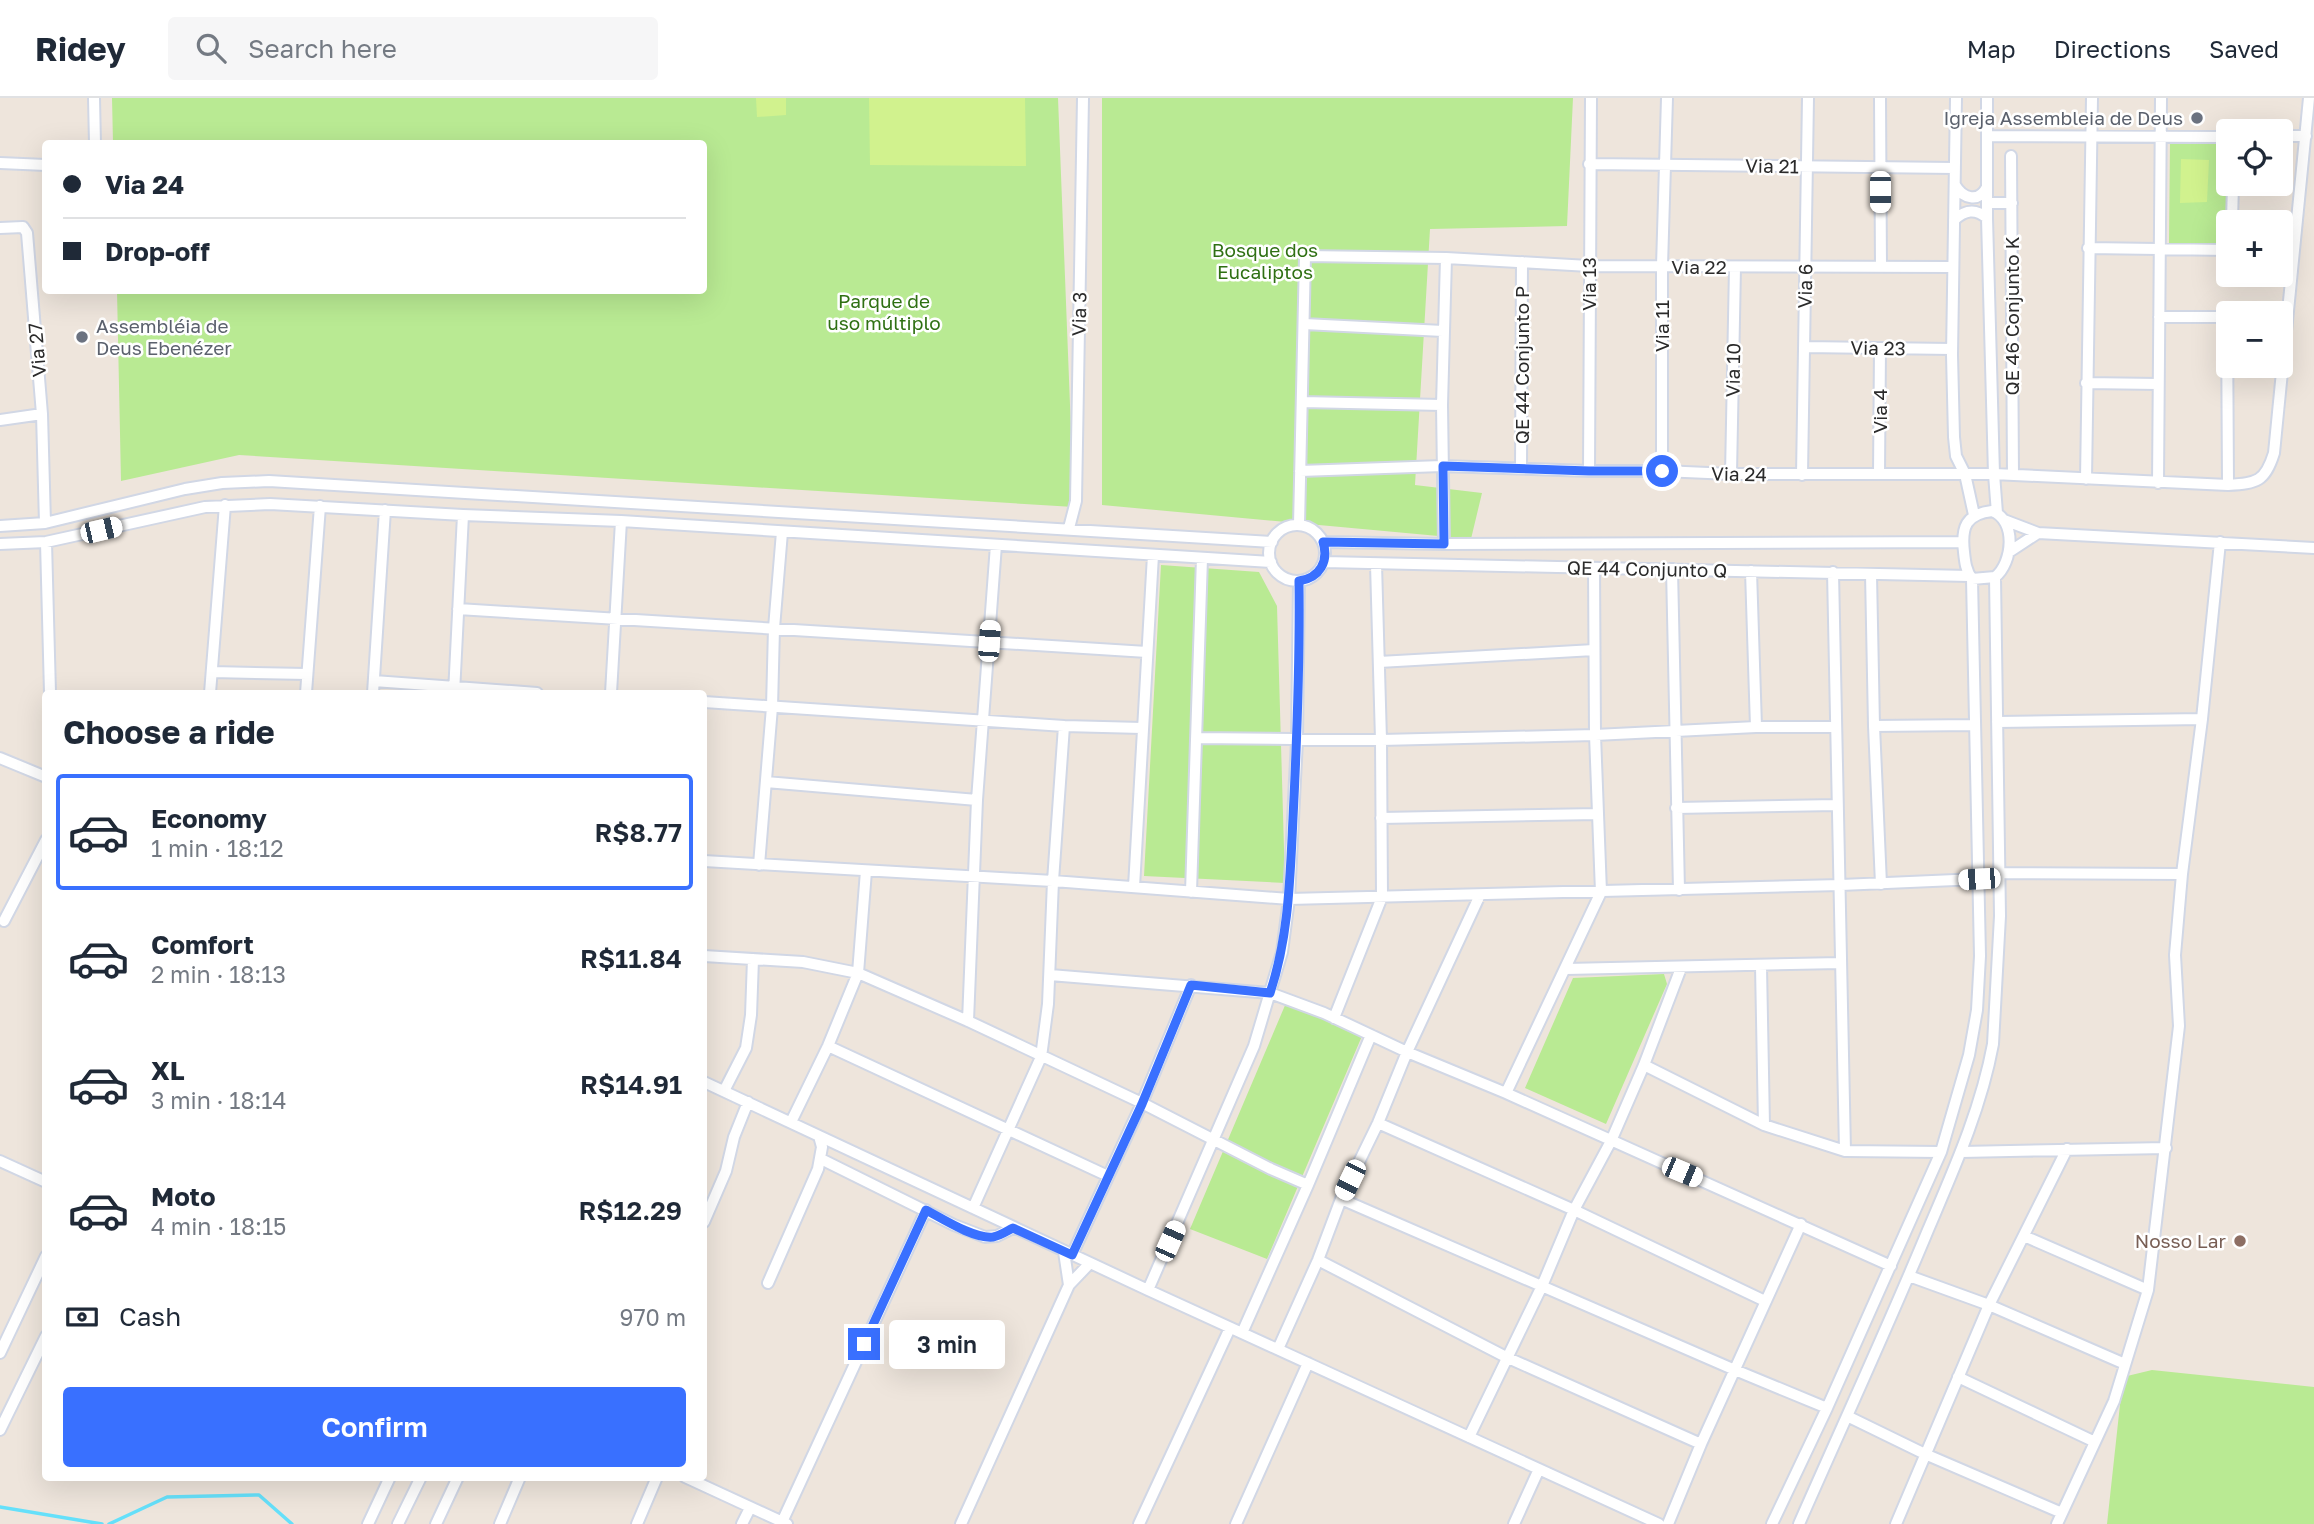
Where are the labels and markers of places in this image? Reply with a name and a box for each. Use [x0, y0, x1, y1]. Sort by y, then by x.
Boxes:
place label: Igreja Assembleia de Deus [1943, 106, 2183, 129]
marker: Igreja Assembleia de Deus [2189, 110, 2205, 126]
place label: Assembléia de Deus Ebenézer [96, 314, 232, 359]
marker: Assembléia de Deus Ebenézer [74, 329, 90, 345]
place label: Nosso Lar [2135, 1229, 2227, 1252]
marker: Nosso Lar [2232, 1233, 2248, 1249]

